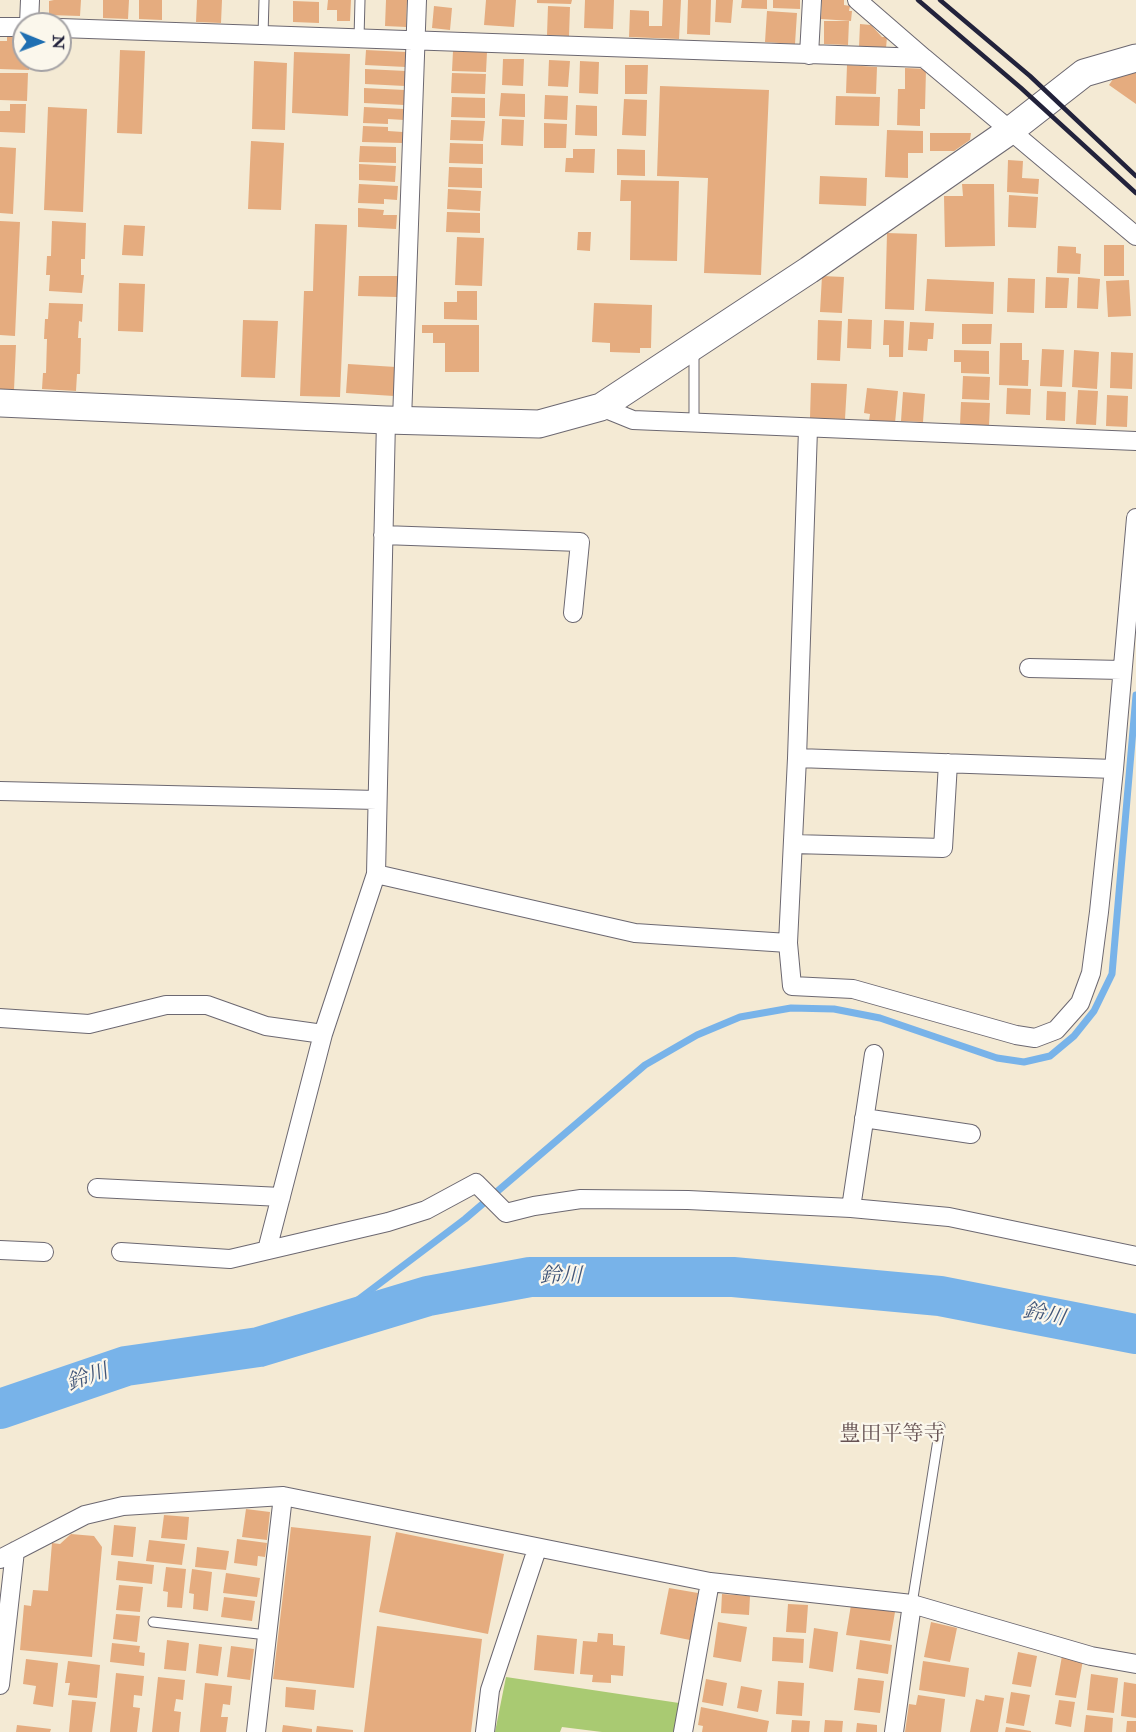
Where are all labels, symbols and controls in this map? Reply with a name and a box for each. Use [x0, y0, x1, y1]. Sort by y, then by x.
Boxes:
north arrow [12, 12, 72, 72]
text: N [48, 35, 68, 50]
water label: 鈴川 [540, 1264, 582, 1290]
water label: 鈴川 [1021, 1300, 1067, 1332]
water label: 鈴川 [64, 1360, 112, 1398]
district label: 豊田平等寺 [840, 1422, 944, 1448]

